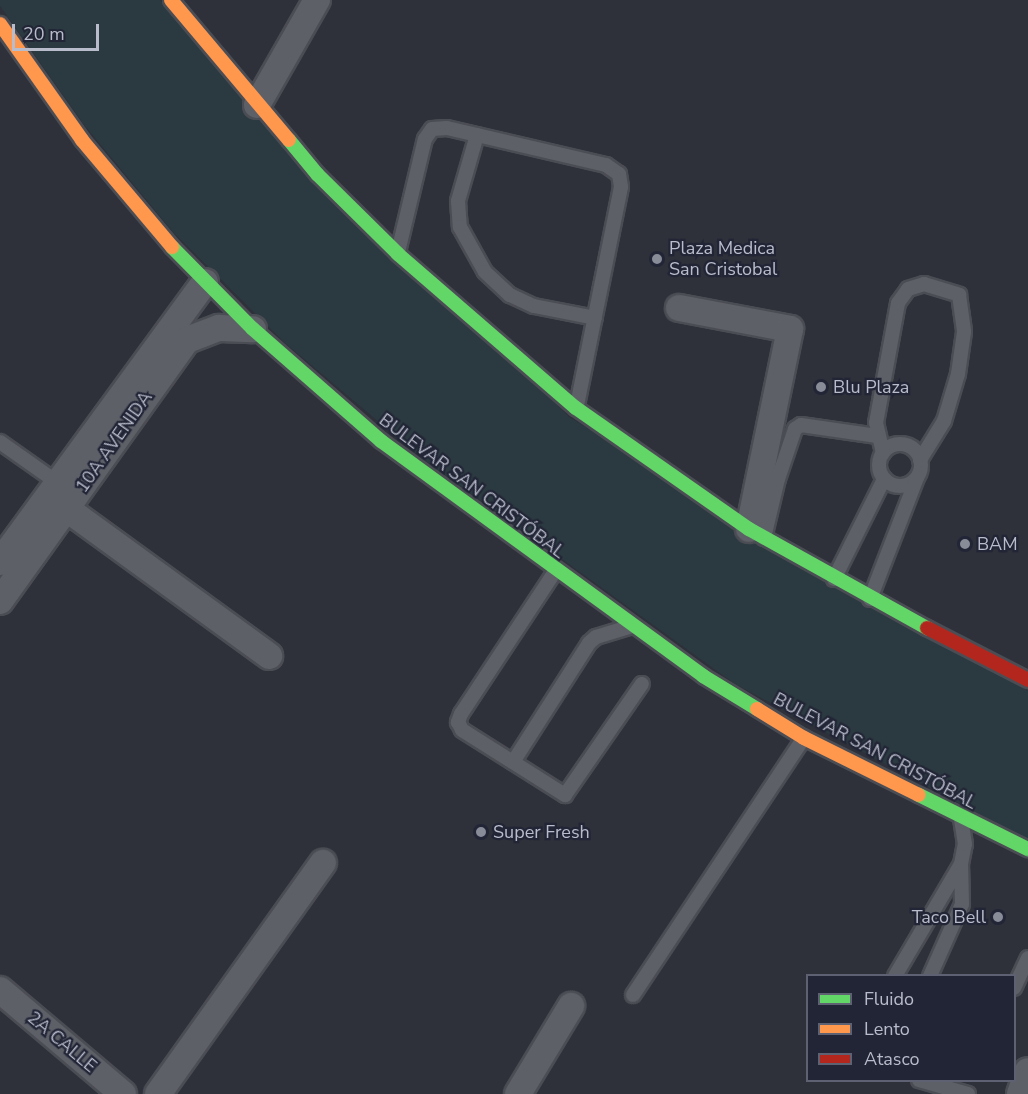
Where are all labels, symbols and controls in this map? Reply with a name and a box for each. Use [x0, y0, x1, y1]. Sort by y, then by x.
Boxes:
scale bar [15, 12, 102, 50]
text: 20 m [23, 22, 65, 46]
place label: Plaza Medica San Cristobal [669, 238, 777, 280]
marker: Plaza Medica San Cristobal [650, 252, 664, 266]
place label: Blu Plaza [833, 376, 909, 398]
marker: Blu Plaza [814, 380, 828, 394]
street label: 10A AVENIDA [71, 387, 157, 497]
street label: BULEVAR SAN CRISTÓBAL [375, 409, 569, 563]
place label: BAM [977, 533, 1018, 555]
marker: BAM [958, 537, 972, 551]
street label: BULEVAR SAN CRISTÓBAL [770, 688, 980, 814]
place label: Super Fresh [493, 821, 590, 843]
marker: Super Fresh [474, 825, 488, 839]
place label: Taco Bell [912, 906, 986, 928]
marker: Taco Bell [991, 910, 1005, 924]
legend [806, 974, 1016, 1082]
text: Fluido [864, 987, 914, 1011]
street label: 2A CALLE [23, 1007, 101, 1077]
text: Lento [864, 1017, 910, 1041]
text: Atasco [864, 1047, 920, 1071]

